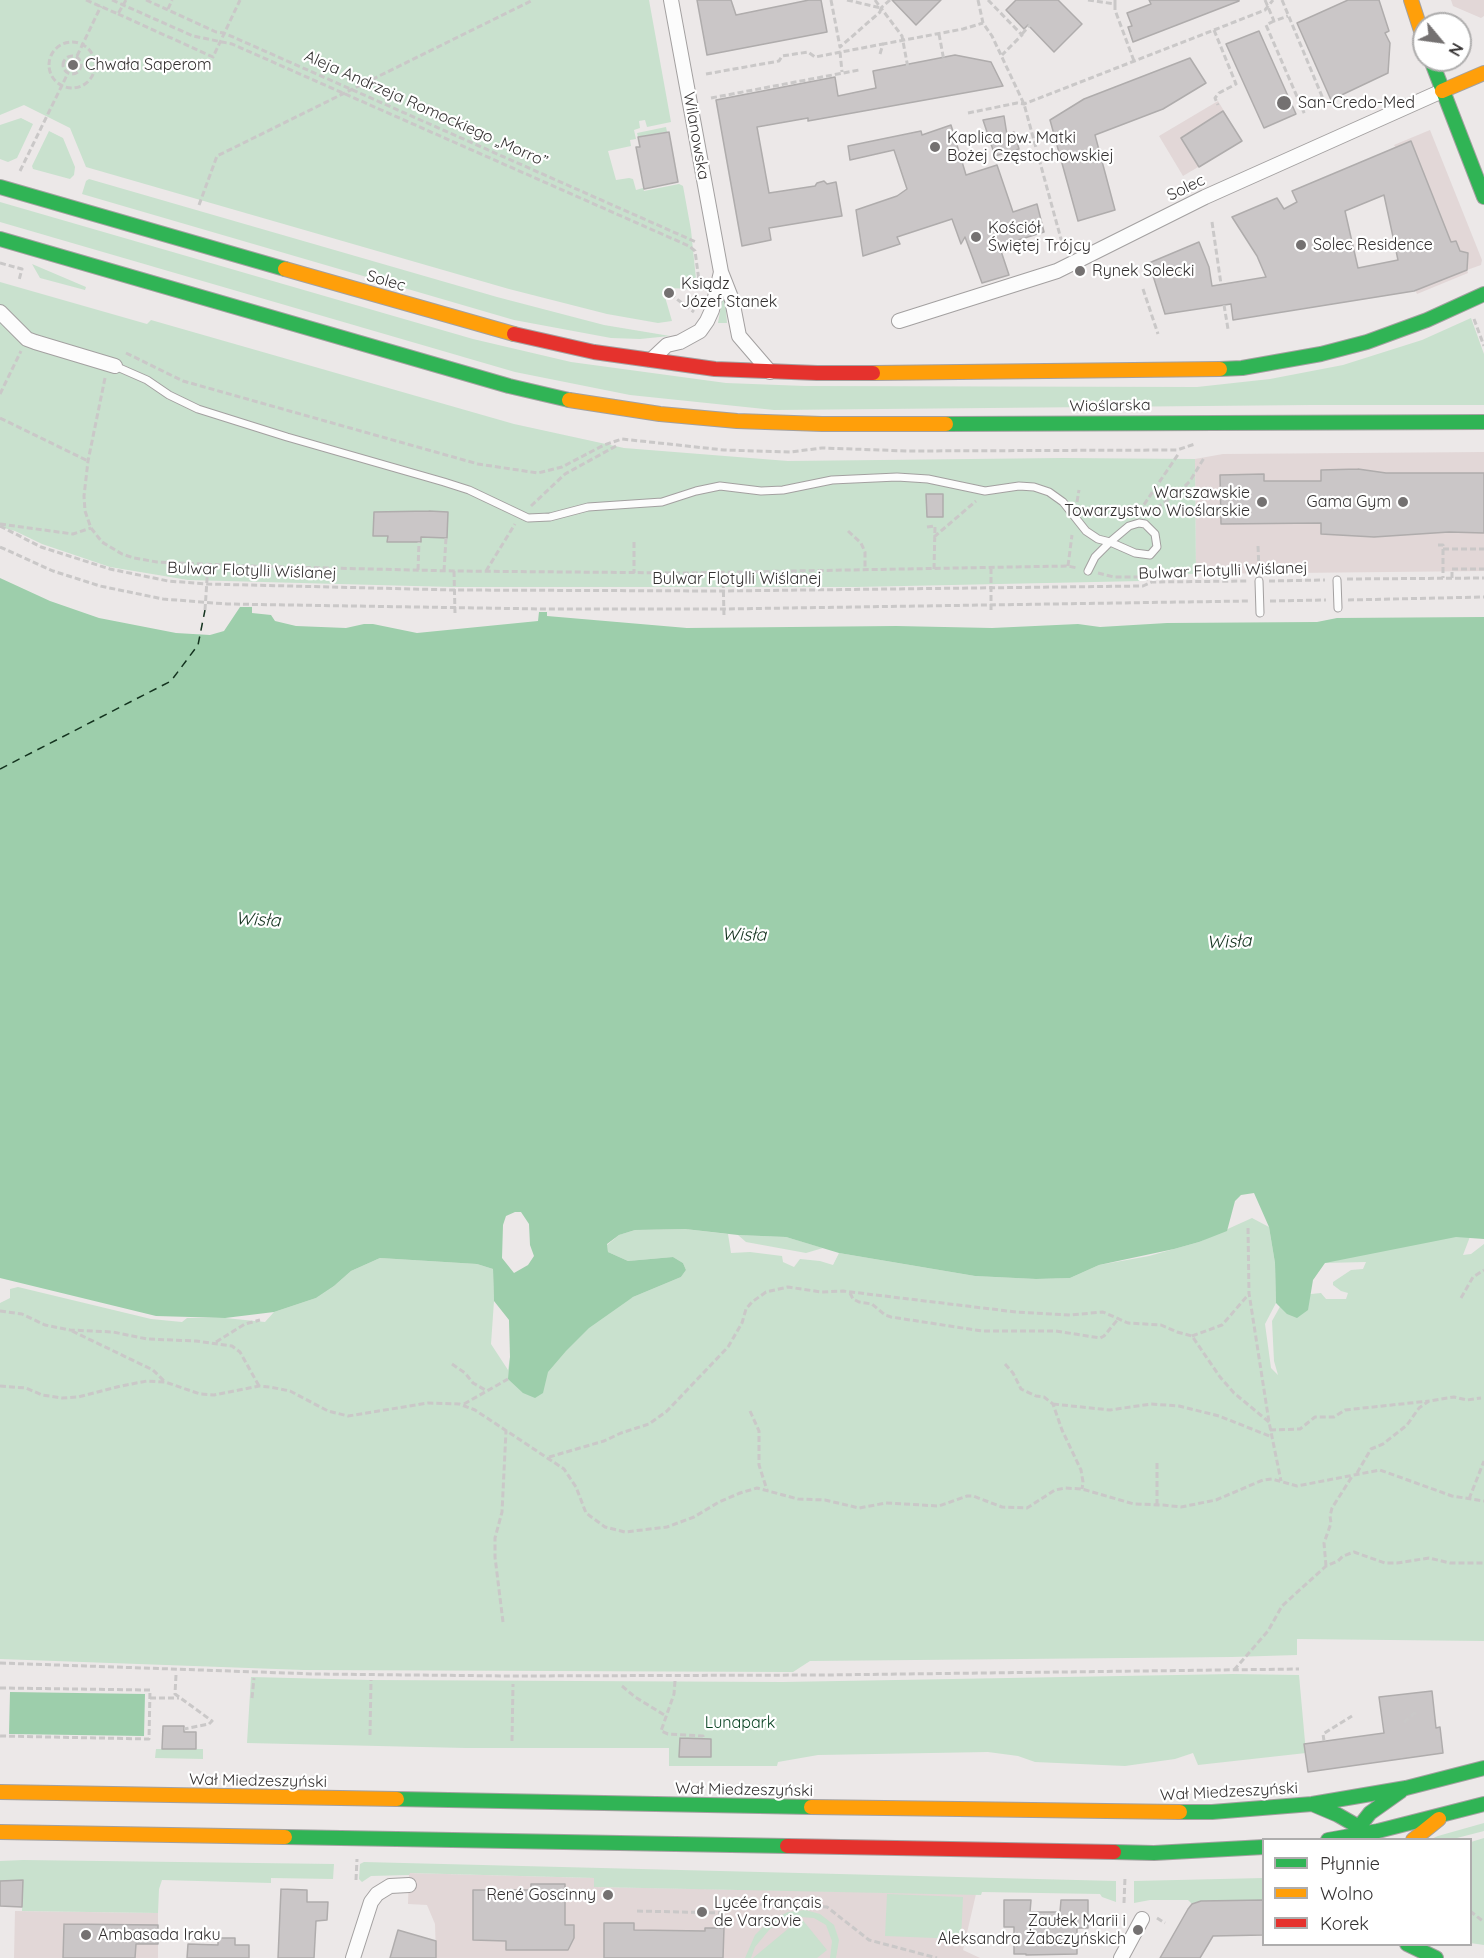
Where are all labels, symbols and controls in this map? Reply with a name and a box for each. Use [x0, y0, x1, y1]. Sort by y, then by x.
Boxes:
north arrow [1412, 12, 1472, 72]
text: N [1444, 40, 1468, 60]
street label: Aleja Andrzeja Romockiego „Morro” [301, 46, 551, 172]
place label: Chwała Saperom [85, 55, 212, 75]
marker: Chwała Saperom [66, 58, 80, 72]
street label: Wilanowska [679, 91, 713, 181]
place label: San-Credo-Med [1298, 93, 1415, 113]
marker: San-Credo-Med [1275, 94, 1293, 112]
place label: Kaplica pw. Matki Bożej Częstochowskiej [947, 128, 1114, 166]
marker: Kaplica pw. Matki Bożej Częstochowskiej [928, 140, 942, 154]
street label: Solec [1164, 171, 1208, 205]
place label: Kościół Świętej Trójcy [988, 218, 1091, 256]
marker: Kościół Świętej Trójcy [969, 230, 983, 244]
place label: Solec Residence [1313, 235, 1433, 255]
marker: Solec Residence [1294, 238, 1308, 252]
place label: Rynek Solecki [1092, 261, 1195, 281]
marker: Rynek Solecki [1073, 264, 1087, 278]
street label: Solec [364, 266, 408, 296]
place label: Ksiądz Józef Stanek [681, 274, 777, 312]
marker: Ksiądz Józef Stanek [662, 286, 676, 300]
street label: Wioślarska [1069, 396, 1151, 416]
place label: Warszawskie Towarzystwo Wioślarskie [1064, 483, 1250, 521]
place label: Gama Gym [1307, 492, 1391, 512]
marker: Warszawskie Towarzystwo Wioślarskie [1255, 495, 1269, 509]
marker: Gama Gym [1396, 495, 1410, 509]
street label: Bulwar Flotylli Wiślanej [167, 558, 337, 584]
street label: Bulwar Flotylli Wiślanej [1138, 558, 1308, 584]
street label: Bulwar Flotylli Wiślanej [652, 569, 822, 589]
water label: Wisła [235, 908, 281, 932]
water label: Wisła [721, 924, 767, 946]
water label: Wisła [1206, 930, 1252, 954]
park label: Lunapark [705, 1713, 775, 1733]
street label: Wał Miedzeszyński [189, 1770, 327, 1792]
street label: Wał Miedzeszyński [675, 1779, 813, 1801]
street label: Wał Miedzeszyński [1160, 1779, 1298, 1805]
legend [1262, 1838, 1472, 1946]
text: Płynnie [1320, 1852, 1380, 1875]
text: Wolno [1320, 1882, 1373, 1905]
place label: René Goscinny [486, 1885, 596, 1905]
marker: René Goscinny [601, 1888, 615, 1902]
place label: Lycée français de Varsovie [714, 1893, 821, 1931]
marker: Lycée français de Varsovie [695, 1905, 709, 1919]
place label: Zaułek Marii i Aleksandra Żabczyńskich [937, 1911, 1126, 1949]
text: Korek [1320, 1912, 1369, 1935]
marker: Zaułek Marii i Aleksandra Żabczyńskich [1131, 1923, 1145, 1937]
place label: Ambasada Iraku [98, 1925, 221, 1945]
marker: Ambasada Iraku [79, 1928, 93, 1942]

